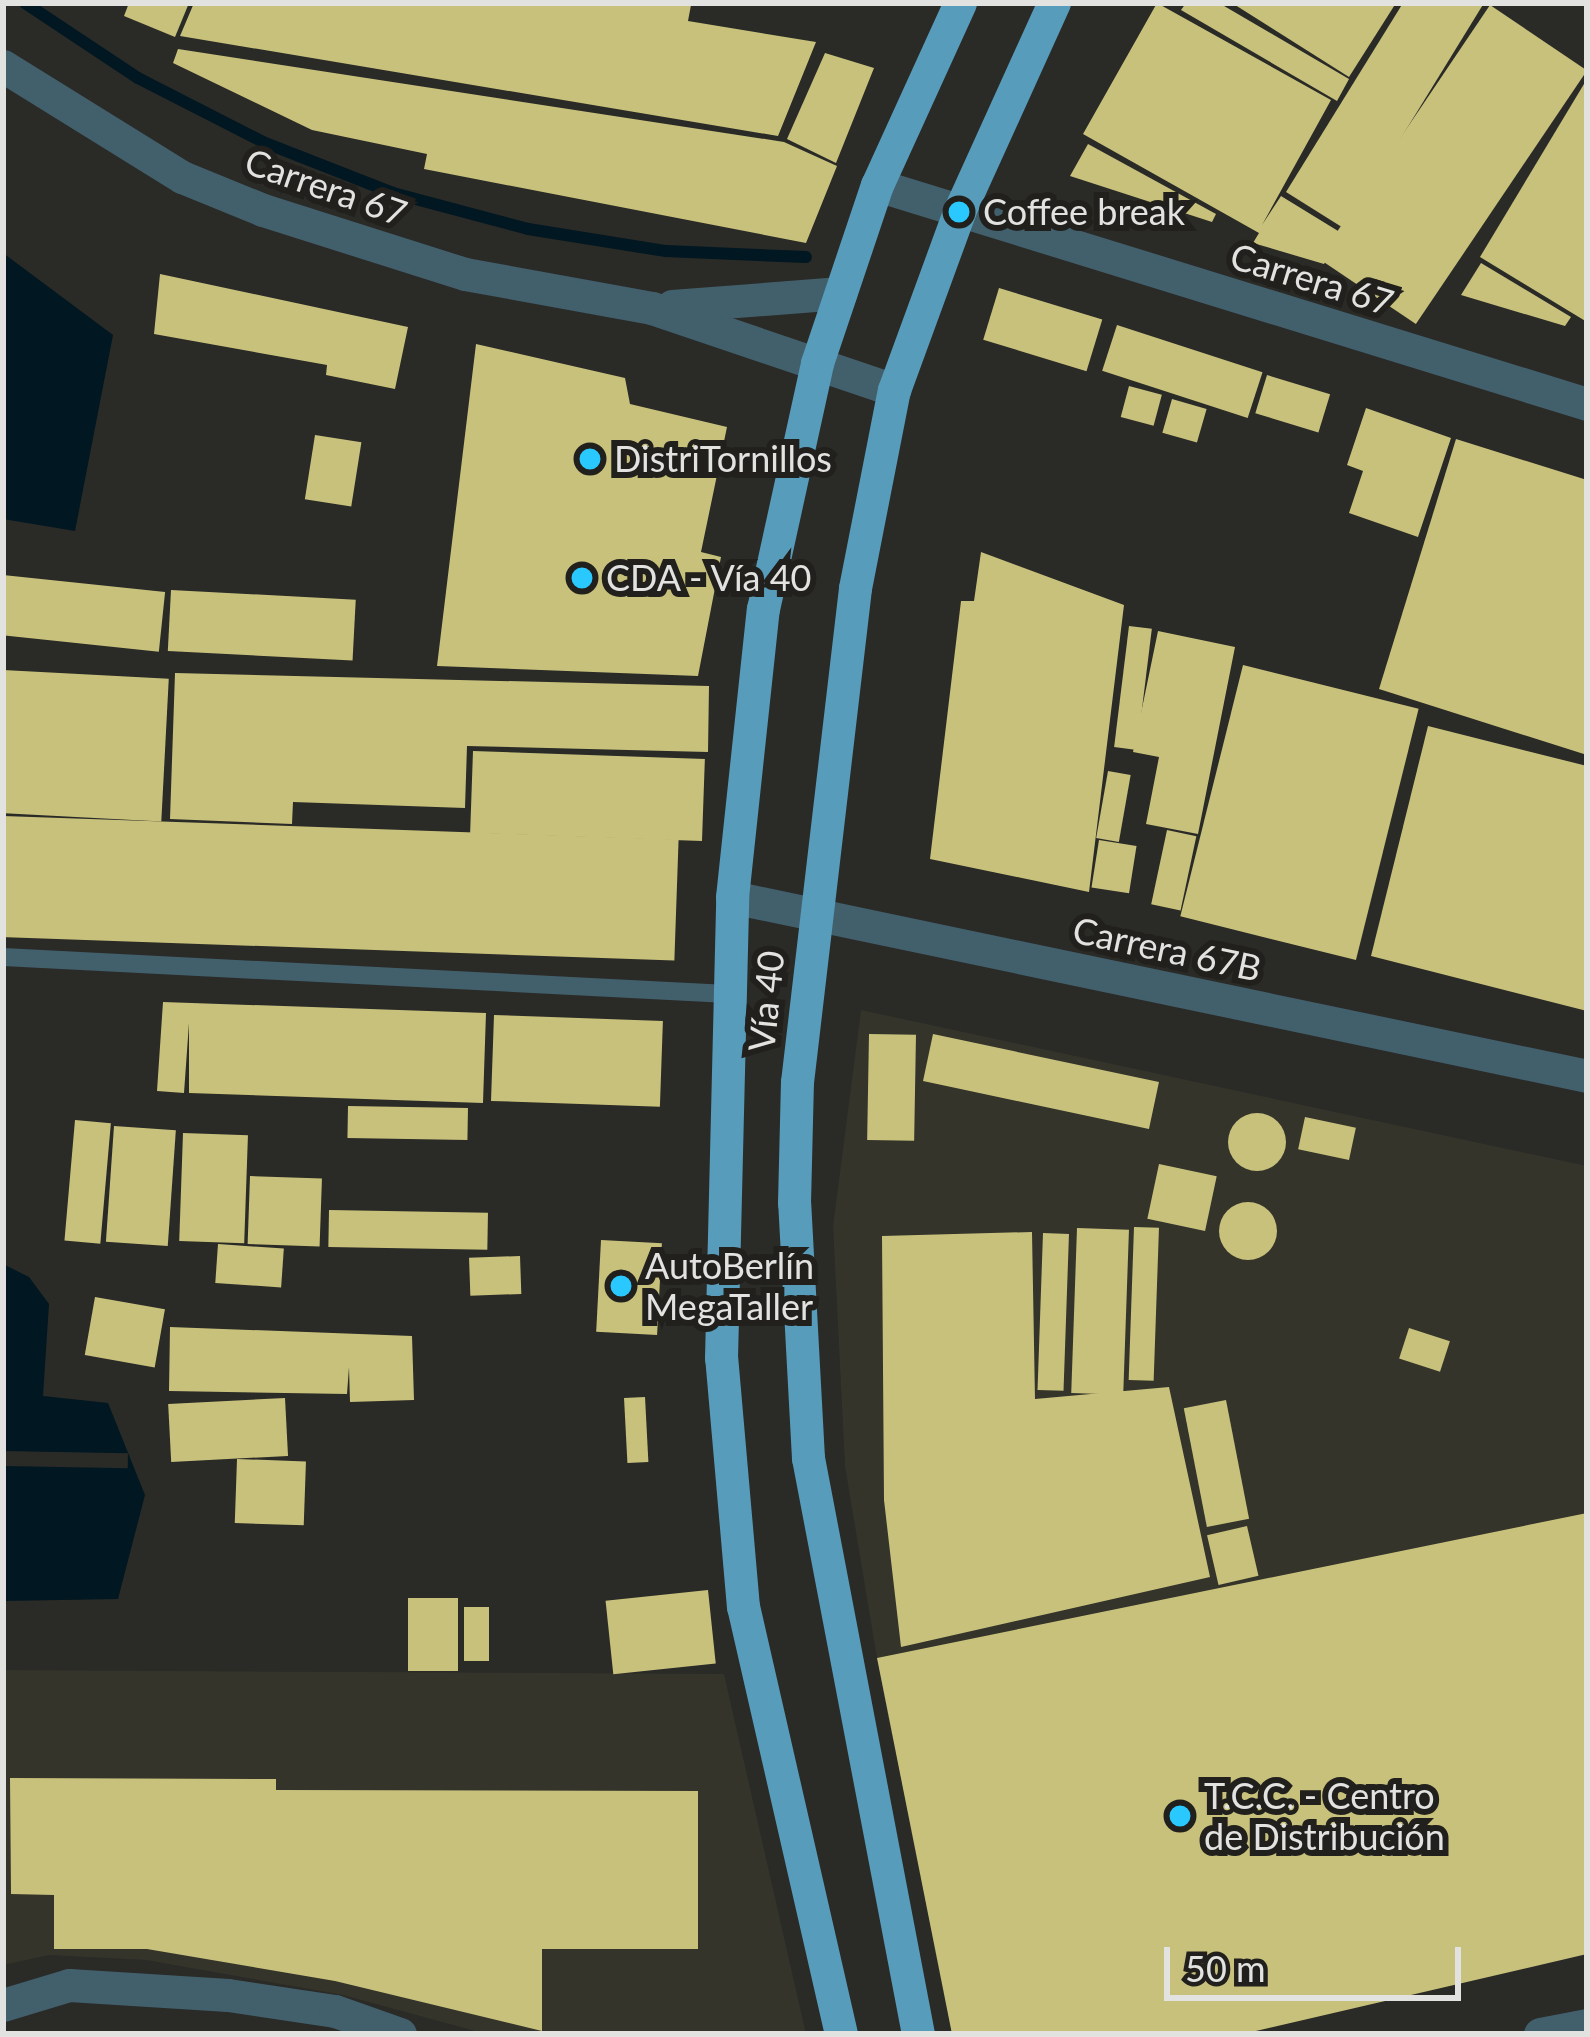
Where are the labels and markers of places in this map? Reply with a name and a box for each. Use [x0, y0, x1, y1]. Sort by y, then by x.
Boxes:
place label: Coffee break [983, 190, 1185, 234]
marker: Coffee break [946, 199, 972, 225]
place label: DistriTornillos [614, 437, 832, 481]
marker: DistriTornillos [577, 446, 603, 472]
place label: CDA - Vía 40 [606, 556, 814, 600]
marker: CDA - Vía 40 [569, 565, 595, 591]
place label: AutoBerlín MegaTaller [645, 1243, 814, 1328]
marker: AutoBerlín MegaTaller [608, 1273, 634, 1299]
place label: T.C.C. - Centro de Distribución [1204, 1773, 1445, 1858]
marker: T.C.C. - Centro de Distribución [1167, 1803, 1193, 1829]

